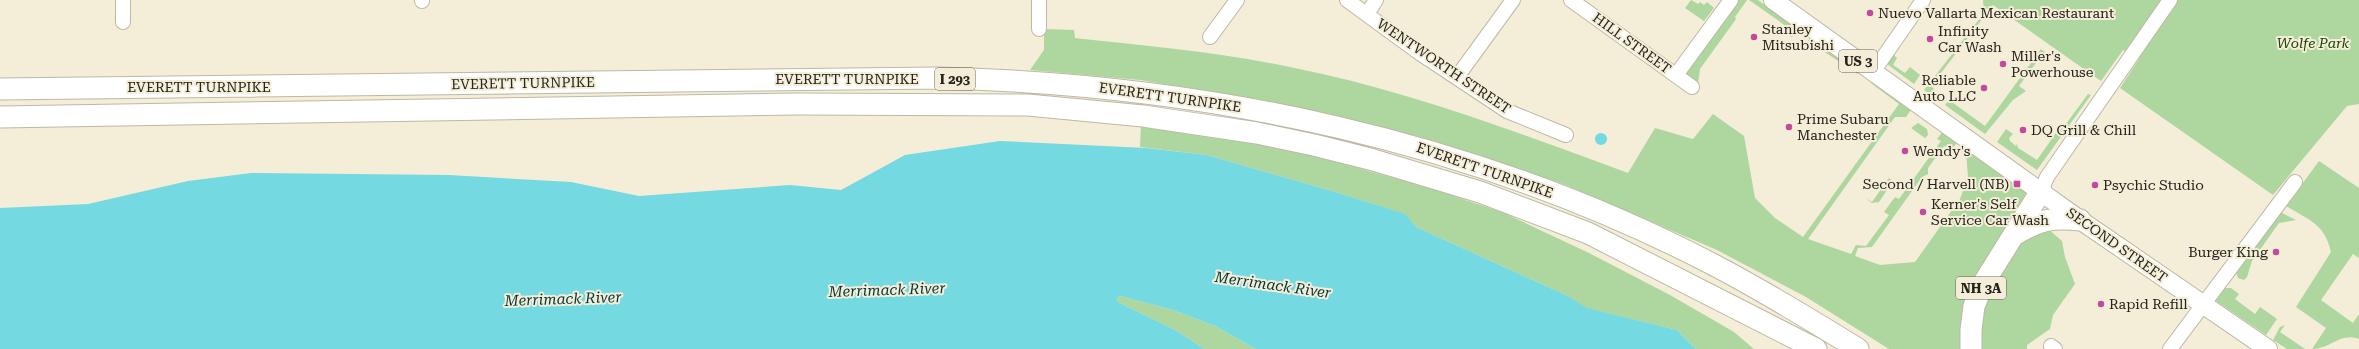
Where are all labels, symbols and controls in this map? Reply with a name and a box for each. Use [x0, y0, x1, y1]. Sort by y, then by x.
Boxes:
place label: Nuevo Vallarta Mexican Restaurant [1878, 5, 2114, 21]
marker: Nuevo Vallarta Mexican Restaurant [1865, 8, 1875, 18]
street label: HILL STREET [1590, 9, 1674, 77]
street label: WENTWORTH STREET [1374, 15, 1514, 117]
place label: Stanley Mitsubishi [1762, 21, 1835, 53]
place label: Infinity Car Wash [1938, 23, 2002, 55]
marker: Stanley Mitsubishi [1749, 32, 1759, 42]
marker: Infinity Car Wash [1925, 34, 1935, 44]
park label: Wolfe Park [2277, 35, 2350, 51]
place label: Miller's Powerhouse [2011, 48, 2094, 80]
road number: US 3 [1839, 50, 1877, 72]
marker: Miller's Powerhouse [1998, 59, 2008, 69]
road number: I 293 [935, 68, 975, 90]
street label: EVERETT TURNPIKE [775, 71, 919, 87]
place label: Reliable Auto LLC [1913, 72, 1976, 104]
street label: EVERETT TURNPIKE [451, 74, 595, 92]
street label: EVERETT TURNPIKE [127, 79, 271, 95]
street label: EVERETT TURNPIKE [1098, 79, 1242, 115]
marker: Reliable Auto LLC [1979, 83, 1989, 93]
place label: Prime Subaru Manchester [1797, 111, 1889, 143]
marker: Prime Subaru Manchester [1784, 122, 1794, 132]
place label: DQ Grill & Chill [2031, 122, 2137, 138]
marker: DQ Grill & Chill [2018, 125, 2028, 135]
street label: EVERETT TURNPIKE [1415, 139, 1555, 201]
place label: Wendy's [1913, 143, 1971, 159]
marker: Wendy's [1900, 146, 1910, 156]
place label: Second / Harvell (NB) [1863, 176, 2009, 192]
place label: Psychic Studio [2103, 177, 2204, 193]
marker: Second / Harvell (NB) [2012, 179, 2022, 189]
marker: Psychic Studio [2090, 180, 2100, 190]
place label: Kerner's Self Service Car Wash [1931, 196, 2049, 228]
street label: SECOND STREET [2064, 204, 2170, 286]
marker: Kerner's Self Service Car Wash [1918, 207, 1928, 217]
place label: Burger King [2188, 244, 2268, 260]
marker: Burger King [2271, 247, 2281, 257]
water label: Merrimack River [1213, 268, 1333, 302]
road number: NH 3A [1956, 277, 2006, 299]
water label: Merrimack River [827, 279, 947, 301]
water label: Merrimack River [503, 288, 623, 310]
place label: Rapid Refill [2109, 296, 2188, 312]
marker: Rapid Refill [2096, 299, 2106, 309]

